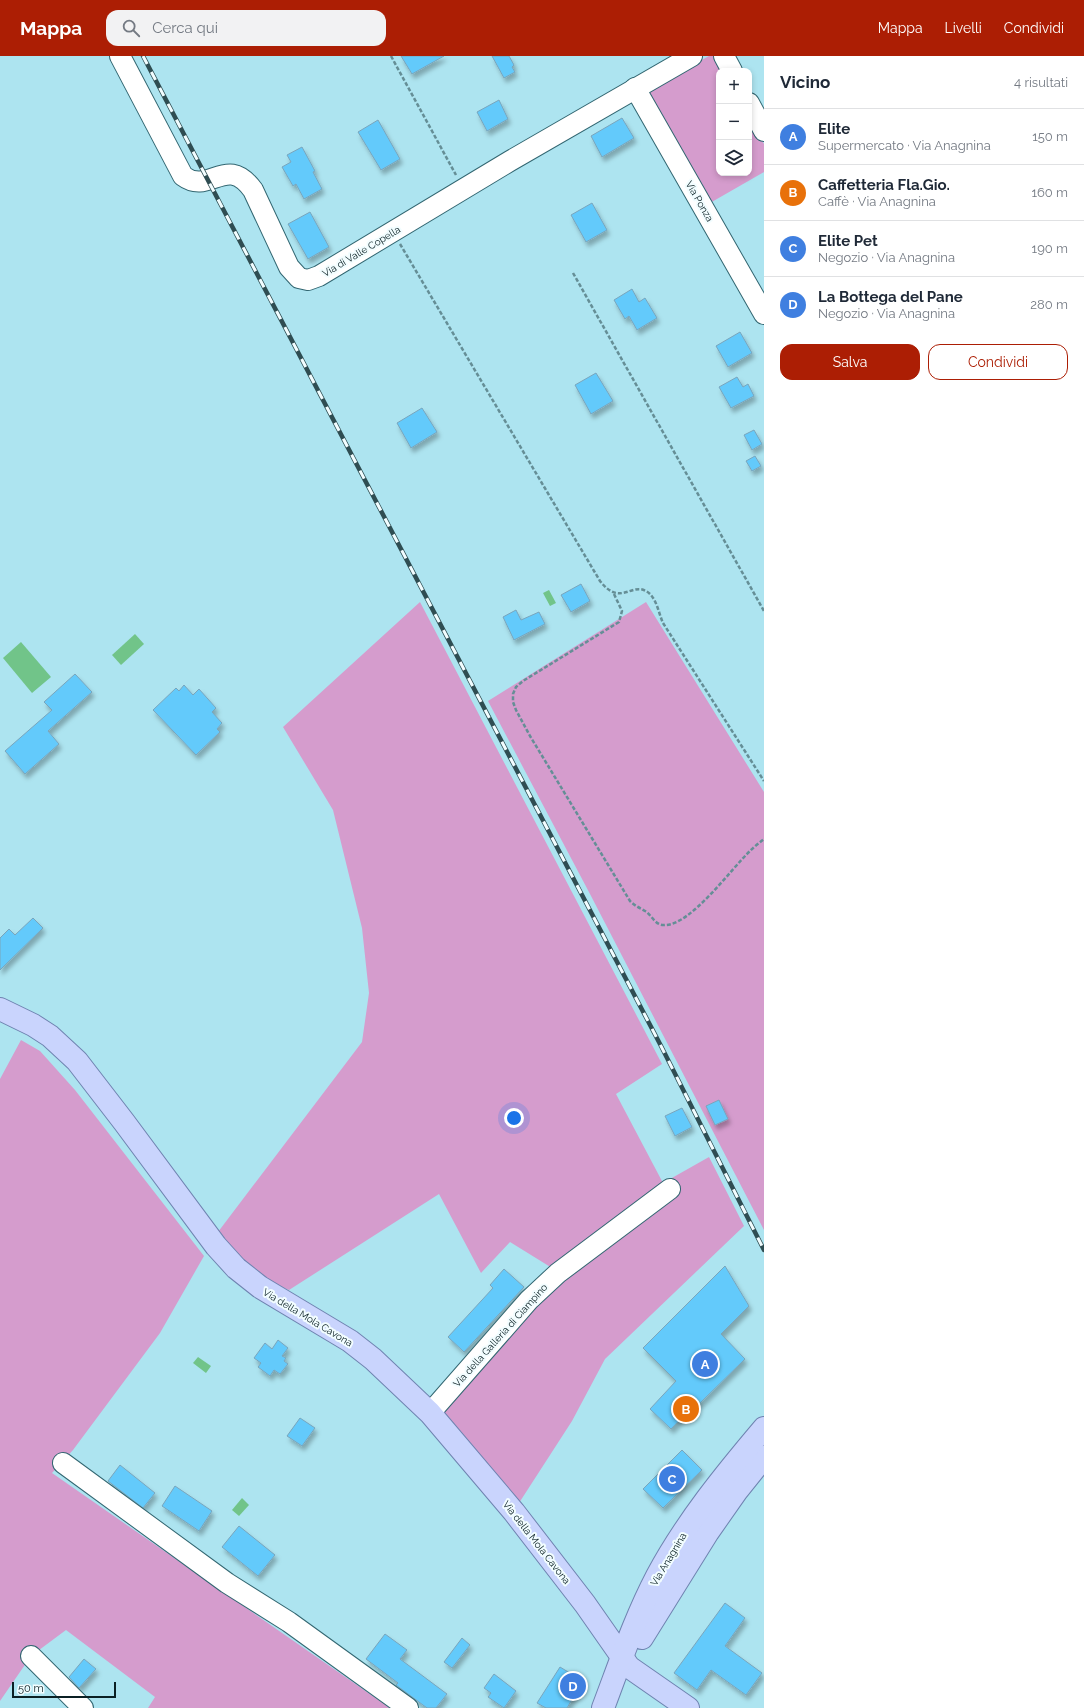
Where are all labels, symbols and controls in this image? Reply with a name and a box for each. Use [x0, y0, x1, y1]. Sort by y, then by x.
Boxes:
search box [106, 10, 386, 46]
text: Mappa [20, 17, 82, 39]
icon: search [120, 17, 142, 39]
text: Cerca qui [152, 19, 218, 37]
text: Mappa [878, 20, 923, 36]
text: Livelli [945, 20, 982, 36]
text: Condividi [1004, 20, 1064, 36]
map controls [716, 68, 752, 176]
button: + [716, 68, 752, 104]
text: Vicino [780, 72, 830, 92]
text: 4 risultati [1014, 75, 1068, 90]
button: − [716, 104, 752, 140]
text: Elite [818, 120, 850, 138]
text: A [789, 129, 797, 144]
text: 150 m [1032, 129, 1068, 144]
text: Supermercato · Via Anagnina [818, 138, 991, 153]
button: layers [716, 140, 752, 176]
text: Caffetteria Fla.Gio. [818, 176, 950, 194]
street label: Via Ponza [683, 179, 716, 224]
text: B [789, 185, 797, 200]
text: 160 m [1031, 185, 1068, 200]
text: Caffè · Via Anagnina [818, 194, 936, 209]
street label: Via di Valle Copella [320, 224, 402, 279]
text: Elite Pet [818, 232, 878, 250]
text: C [789, 241, 797, 256]
text: 190 m [1032, 241, 1068, 256]
text: Negozio · Via Anagnina [818, 250, 955, 265]
text: La Bottega del Pane [818, 288, 963, 306]
text: D [788, 297, 798, 312]
text: 280 m [1030, 297, 1068, 312]
text: Negozio · Via Anagnina [818, 306, 955, 321]
button: Salva [780, 344, 920, 380]
button: Condividi [928, 344, 1068, 380]
your location [504, 1108, 524, 1128]
street label: Via della Galleria di Ciampino [451, 1282, 550, 1389]
street label: Via della Mola Cavona [261, 1286, 354, 1349]
pin: A [692, 1349, 718, 1379]
pin: B [673, 1394, 699, 1424]
pin: C [659, 1464, 685, 1494]
street label: Via della Mola Cavona [501, 1499, 572, 1586]
street label: Via Anagnina [648, 1531, 689, 1588]
pin: D [560, 1671, 586, 1701]
scale bar [12, 1680, 116, 1699]
text: 50 m [18, 1682, 44, 1695]

